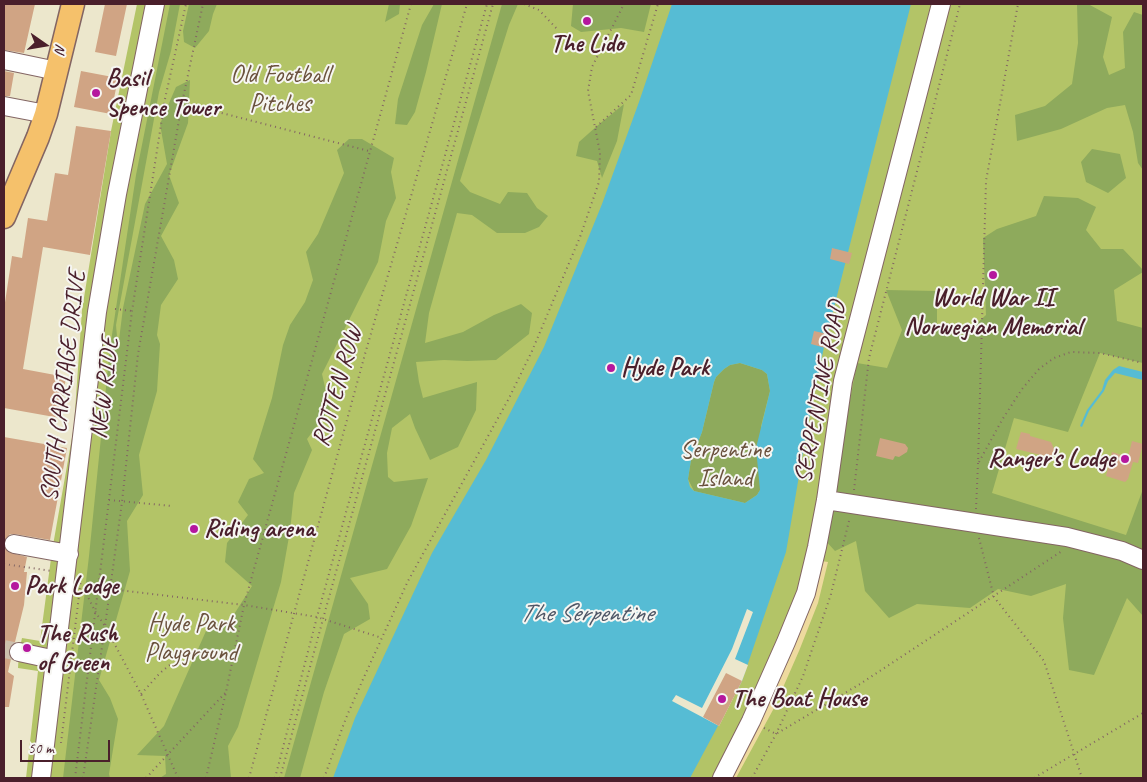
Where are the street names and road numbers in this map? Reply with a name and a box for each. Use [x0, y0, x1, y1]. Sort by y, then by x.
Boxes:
street label: SOUTH CARRIAGE DRIVE [35, 269, 93, 503]
street label: SERPENTINE ROAD [789, 298, 853, 486]
street label: ROTTEN ROW [306, 322, 370, 450]
street label: NEW RIDE [84, 335, 126, 441]

